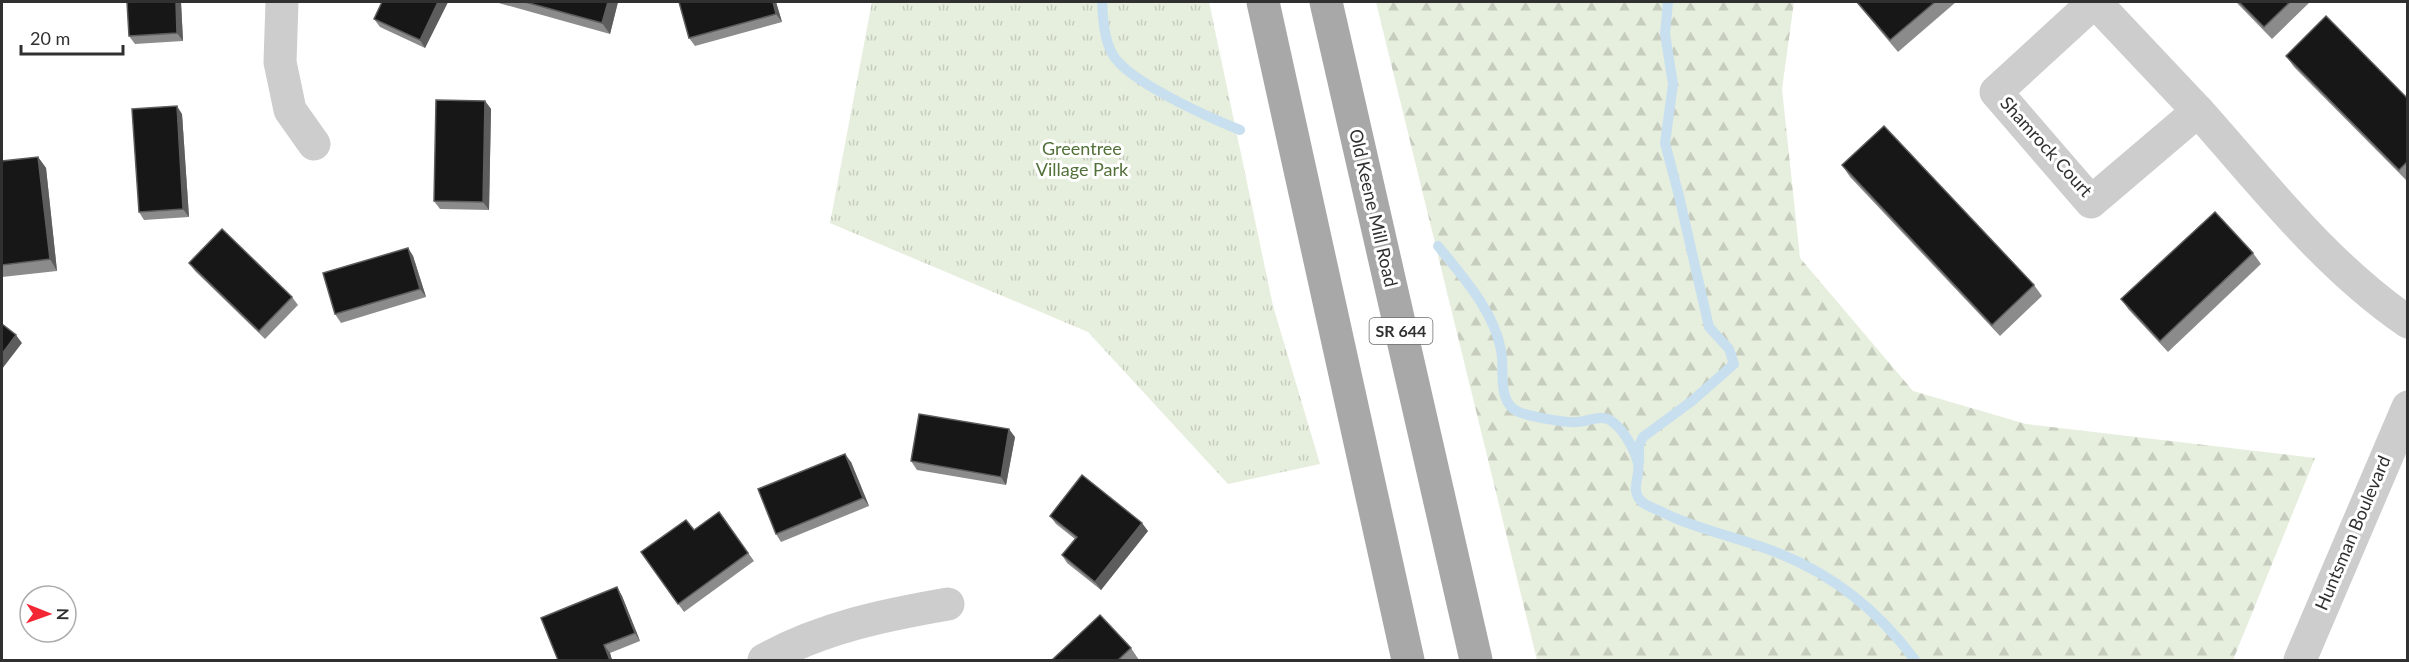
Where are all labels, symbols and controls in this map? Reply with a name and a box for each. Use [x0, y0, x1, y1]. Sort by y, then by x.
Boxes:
scale bar [21, 18, 123, 56]
text: 20 m [30, 27, 70, 49]
street label: Shamrock Court [1996, 92, 2098, 201]
street label: Old Keene Mill Road [1345, 127, 1403, 289]
park label: Greentree Village Park [1036, 137, 1129, 180]
road number: SR 644 [1370, 318, 1432, 344]
street label: Huntsman Boulevard [2310, 452, 2395, 613]
north arrow [18, 584, 78, 644]
text: N [54, 608, 73, 621]

